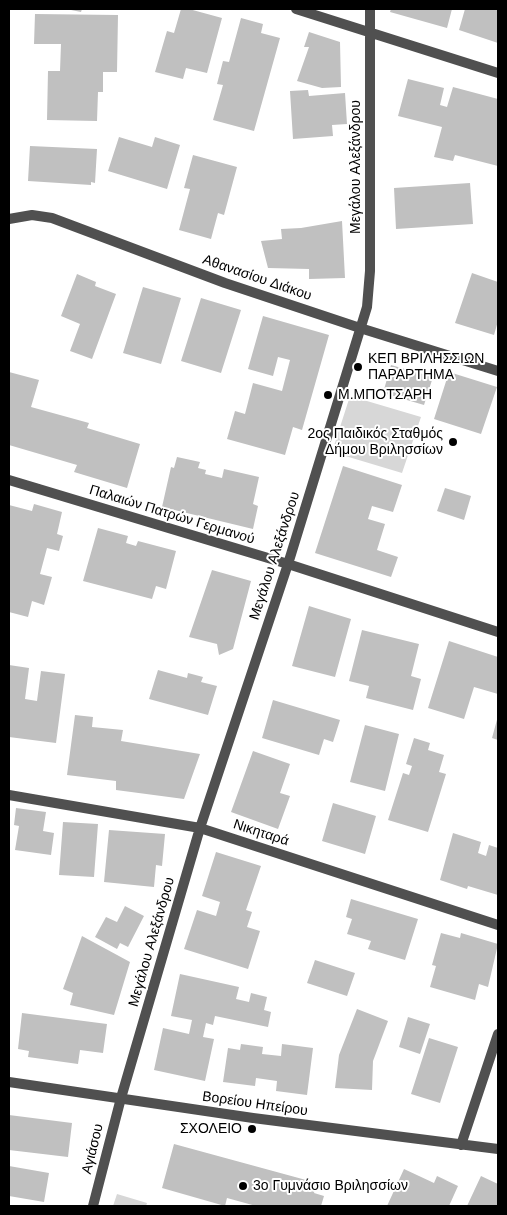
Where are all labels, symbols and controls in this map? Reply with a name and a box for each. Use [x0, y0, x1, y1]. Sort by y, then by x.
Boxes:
street label: Μεγάλου Αλεξάνδρου [348, 100, 364, 234]
street label: Αθανασίου Διάκου [200, 251, 314, 305]
place label: ΚΕΠ ΒΡΙΛΗΣΣΙΩΝ ΠΑΡΑΡΤΗΜΑ [368, 351, 484, 384]
marker: ΚΕΠ ΒΡΙΛΗΣΣΙΩΝ ΠΑΡΑΡΤΗΜΑ [352, 361, 364, 373]
place label: Μ.ΜΠΟΤΣΑΡΗ [338, 387, 432, 403]
marker: Μ.ΜΠΟΤΣΑΡΗ [322, 389, 334, 401]
place label: 2ος Παιδικός Σταθμός Δήμου Βριλησσίων [308, 426, 443, 458]
marker: 2ος Παιδικός Σταθμός Δήμου Βριλησσίων [447, 436, 459, 448]
street label: Παλαιών Πατρών Γερμανού [87, 482, 257, 548]
street label: Μεγάλου Αλεξάνδρου [246, 490, 304, 622]
street label: Νικηταρά [231, 816, 291, 850]
street label: Μεγάλου Αλεξάνδρου [125, 875, 179, 1009]
street label: Βορείου Ηπείρου [201, 1088, 309, 1120]
place label: ΣΧΟΛΕΙΟ [180, 1121, 242, 1137]
street label: Αγιάσου [79, 1122, 107, 1176]
marker: ΣΧΟΛΕΙΟ [246, 1123, 258, 1135]
place label: 3ο Γυμνάσιο Βριλησσίων [253, 1178, 408, 1194]
marker: 3ο Γυμνάσιο Βριλησσίων [237, 1180, 249, 1192]

